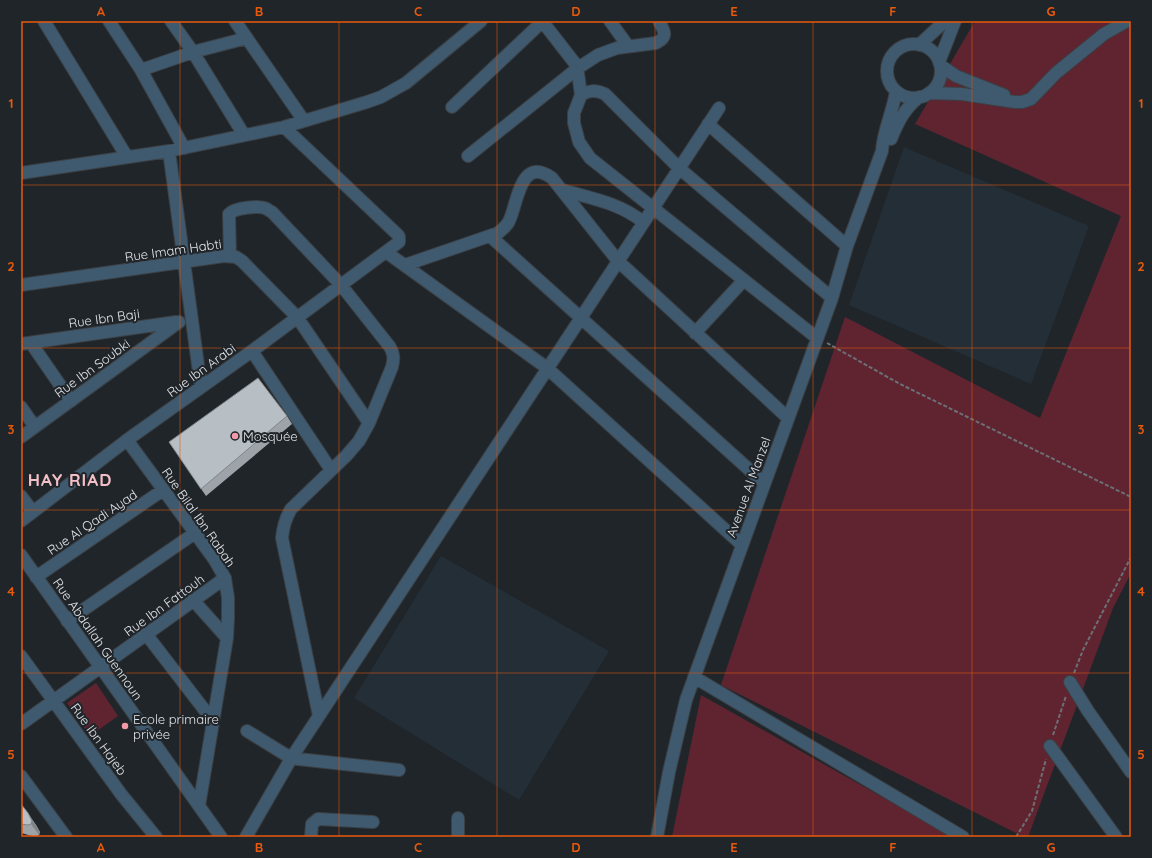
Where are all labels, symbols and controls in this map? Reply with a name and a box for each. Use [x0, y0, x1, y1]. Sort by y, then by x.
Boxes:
text: A [97, 3, 106, 19]
text: B [255, 3, 263, 19]
text: C [414, 3, 422, 19]
text: D [571, 3, 581, 19]
text: E [730, 3, 738, 19]
text: F [889, 3, 897, 19]
text: G [1046, 3, 1056, 19]
text: 1 [8, 95, 14, 111]
text: 1 [1138, 95, 1144, 111]
street label: Rue Imam Habti [124, 235, 222, 265]
text: 2 [7, 258, 15, 274]
text: 2 [1137, 258, 1145, 274]
street label: Rue Ibn Baji [67, 305, 141, 331]
street label: Rue Ibn Soubki [51, 335, 133, 401]
street label: Rue Ibn Arabi [164, 340, 238, 400]
text: 3 [8, 421, 15, 437]
text: 3 [1138, 421, 1145, 437]
place label: Mosquée [243, 428, 298, 444]
marker: Mosquée [230, 431, 240, 441]
street label: Avenue Al Manzel [722, 435, 774, 539]
street label: Rue Bilal Ibn Rabah [159, 464, 239, 570]
district label: HAY RIAD [28, 469, 112, 490]
street label: Rue Al Qadi Ayad [44, 486, 140, 558]
street label: Rue Ibn Fattouh [121, 570, 207, 640]
street label: Rue Abdallah Guennoun [50, 575, 146, 703]
text: 4 [7, 583, 15, 599]
text: 4 [1137, 583, 1145, 599]
street label: Rue Ibn Hajeb [68, 700, 131, 778]
place label: Ecole primaire privée [133, 711, 219, 742]
marker: Ecole primaire privée [120, 721, 130, 731]
text: 5 [7, 746, 15, 762]
text: 5 [1137, 746, 1145, 762]
text: A [97, 839, 106, 855]
text: B [255, 839, 263, 855]
text: C [414, 839, 422, 855]
text: D [571, 839, 581, 855]
text: E [730, 839, 738, 855]
text: F [889, 839, 897, 855]
text: G [1046, 839, 1056, 855]

